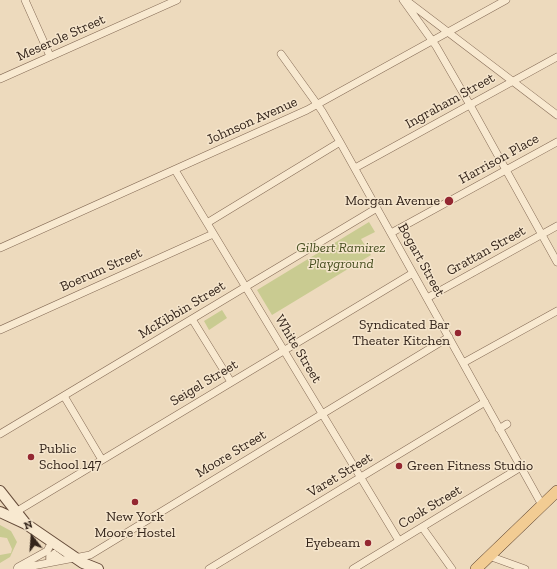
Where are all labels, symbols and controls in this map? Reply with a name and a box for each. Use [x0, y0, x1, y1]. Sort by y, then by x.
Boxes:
street label: Meserole Street [14, 11, 108, 65]
street label: Ingraham Street [402, 70, 498, 132]
street label: Johnson Avenue [204, 93, 300, 149]
street label: Harrison Place [456, 130, 542, 188]
place label: Morgan Avenue [345, 193, 440, 209]
marker: Morgan Avenue [443, 195, 455, 207]
street label: Bogart Street [394, 220, 448, 300]
street label: Grattan Street [444, 222, 528, 280]
park label: Gilbert Ramirez Playground [296, 240, 386, 272]
street label: Boerum Street [57, 244, 145, 296]
street label: McKibbin Street [136, 278, 228, 342]
street label: White Street [271, 312, 325, 386]
place label: Syndicated Bar Theater Kitchen [352, 317, 450, 350]
marker: Syndicated Bar Theater Kitchen [453, 328, 463, 338]
street label: Seigel Street [167, 356, 241, 410]
street label: Moore Street [193, 426, 269, 482]
place label: Public School 147 [39, 441, 101, 474]
street label: Varet Street [305, 449, 375, 501]
marker: Public School 147 [26, 452, 36, 462]
place label: Green Fitness Studio [407, 458, 533, 474]
marker: Green Fitness Studio [394, 461, 404, 471]
street label: Cook Street [395, 482, 465, 532]
marker: New York Moore Hostel [130, 497, 140, 507]
place label: New York Moore Hostel [94, 509, 176, 542]
north arrow [12, 517, 52, 557]
text: N [22, 518, 34, 532]
place label: Eyebeam [305, 535, 360, 551]
marker: Eyebeam [363, 538, 373, 548]

